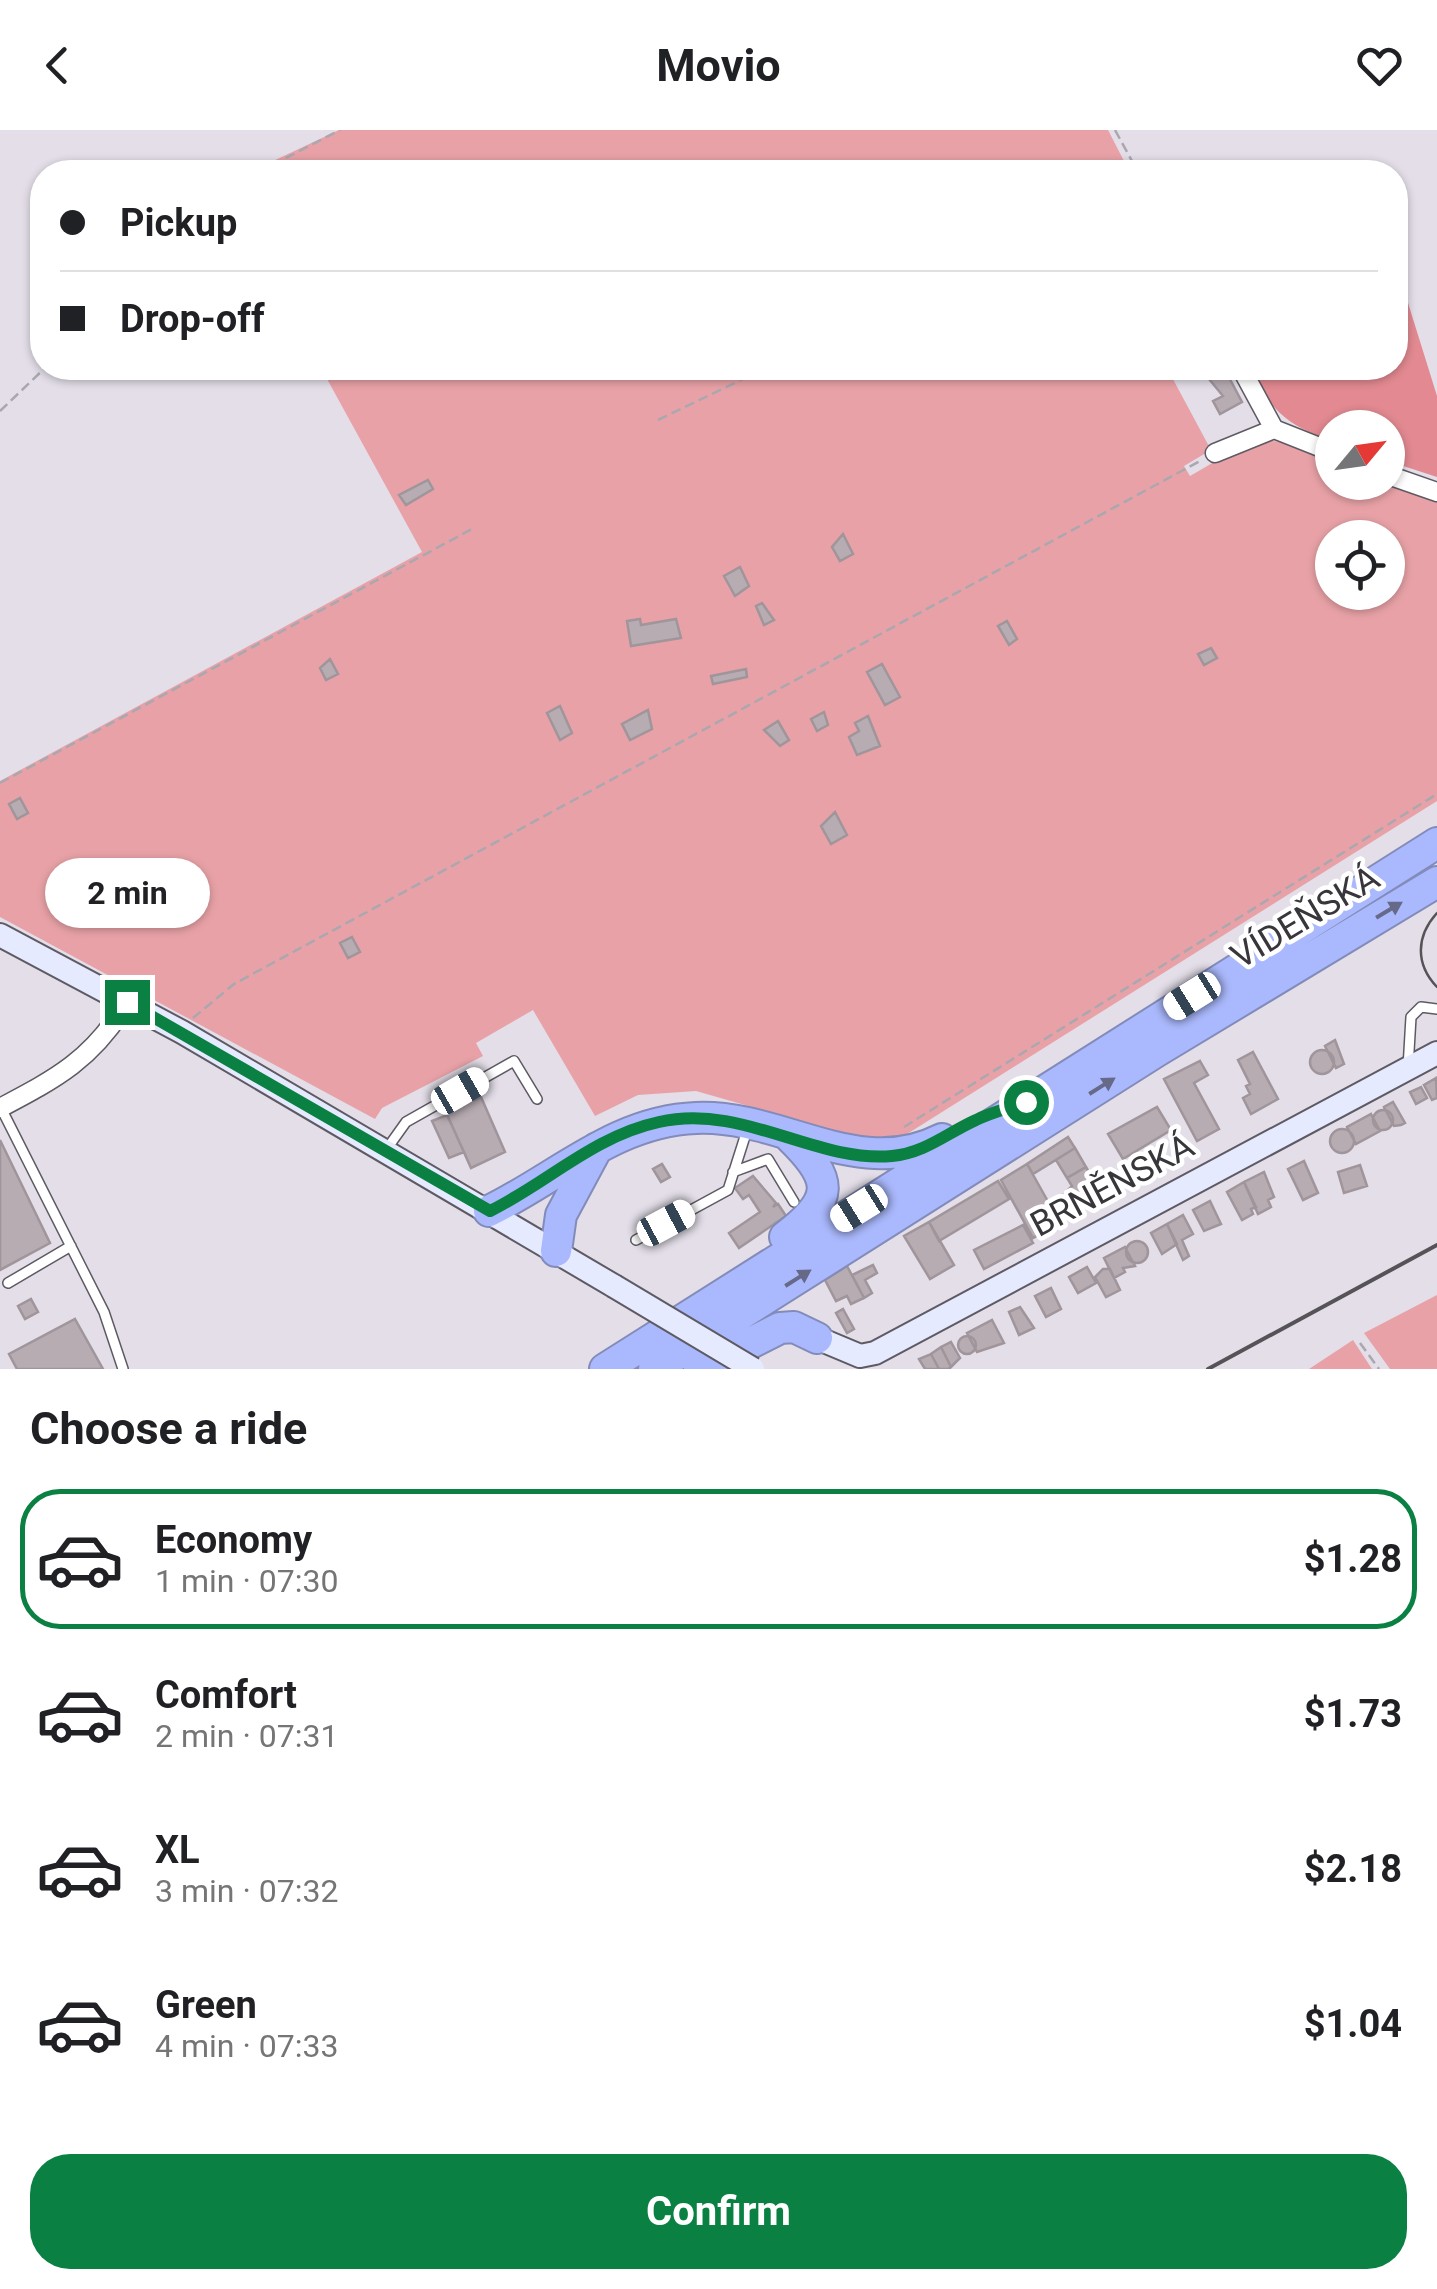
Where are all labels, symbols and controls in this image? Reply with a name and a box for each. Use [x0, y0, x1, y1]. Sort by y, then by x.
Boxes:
icon: back [30, 38, 85, 93]
icon: heart [1352, 38, 1407, 93]
text: Movio [656, 39, 781, 92]
text: Pickup [120, 201, 237, 245]
text: Drop-off [120, 297, 265, 341]
north arrow [1315, 410, 1405, 500]
map controls [1315, 410, 1405, 610]
button: locate [1315, 520, 1405, 610]
callout: 2 min [44, 857, 210, 927]
street label: VÍDEŇSKÁ [1224, 857, 1387, 978]
text: 2 min [87, 874, 168, 912]
one-way arrow [1375, 902, 1403, 919]
car [1159, 967, 1225, 1025]
route end [105, 980, 150, 1025]
car [427, 1063, 493, 1119]
one-way arrow [1088, 1077, 1116, 1095]
route start [1004, 1080, 1049, 1125]
street label: BRNĚNSKÁ [1024, 1125, 1201, 1246]
car [826, 1179, 892, 1237]
car [632, 1196, 700, 1250]
one-way arrow [784, 1269, 811, 1288]
text: Choose a ride [30, 1402, 307, 1455]
icon: car [35, 1514, 125, 1604]
text: Economy [155, 1518, 312, 1562]
text: $1.28 [1304, 1537, 1402, 1581]
text: 1 min · 07:30 [155, 1562, 338, 1600]
icon: car [35, 1669, 125, 1759]
text: Comfort [155, 1673, 297, 1717]
text: $1.73 [1304, 1692, 1402, 1736]
text: 2 min · 07:31 [155, 1717, 338, 1755]
icon: car [35, 1824, 125, 1914]
text: XL [155, 1828, 200, 1872]
text: $2.18 [1304, 1847, 1402, 1891]
text: 3 min · 07:32 [155, 1872, 338, 1910]
icon: car [35, 1979, 125, 2069]
text: Green [155, 1983, 257, 2027]
text: $1.04 [1304, 2002, 1402, 2046]
text: 4 min · 07:33 [155, 2027, 338, 2065]
button: Confirm [30, 2154, 1407, 2269]

